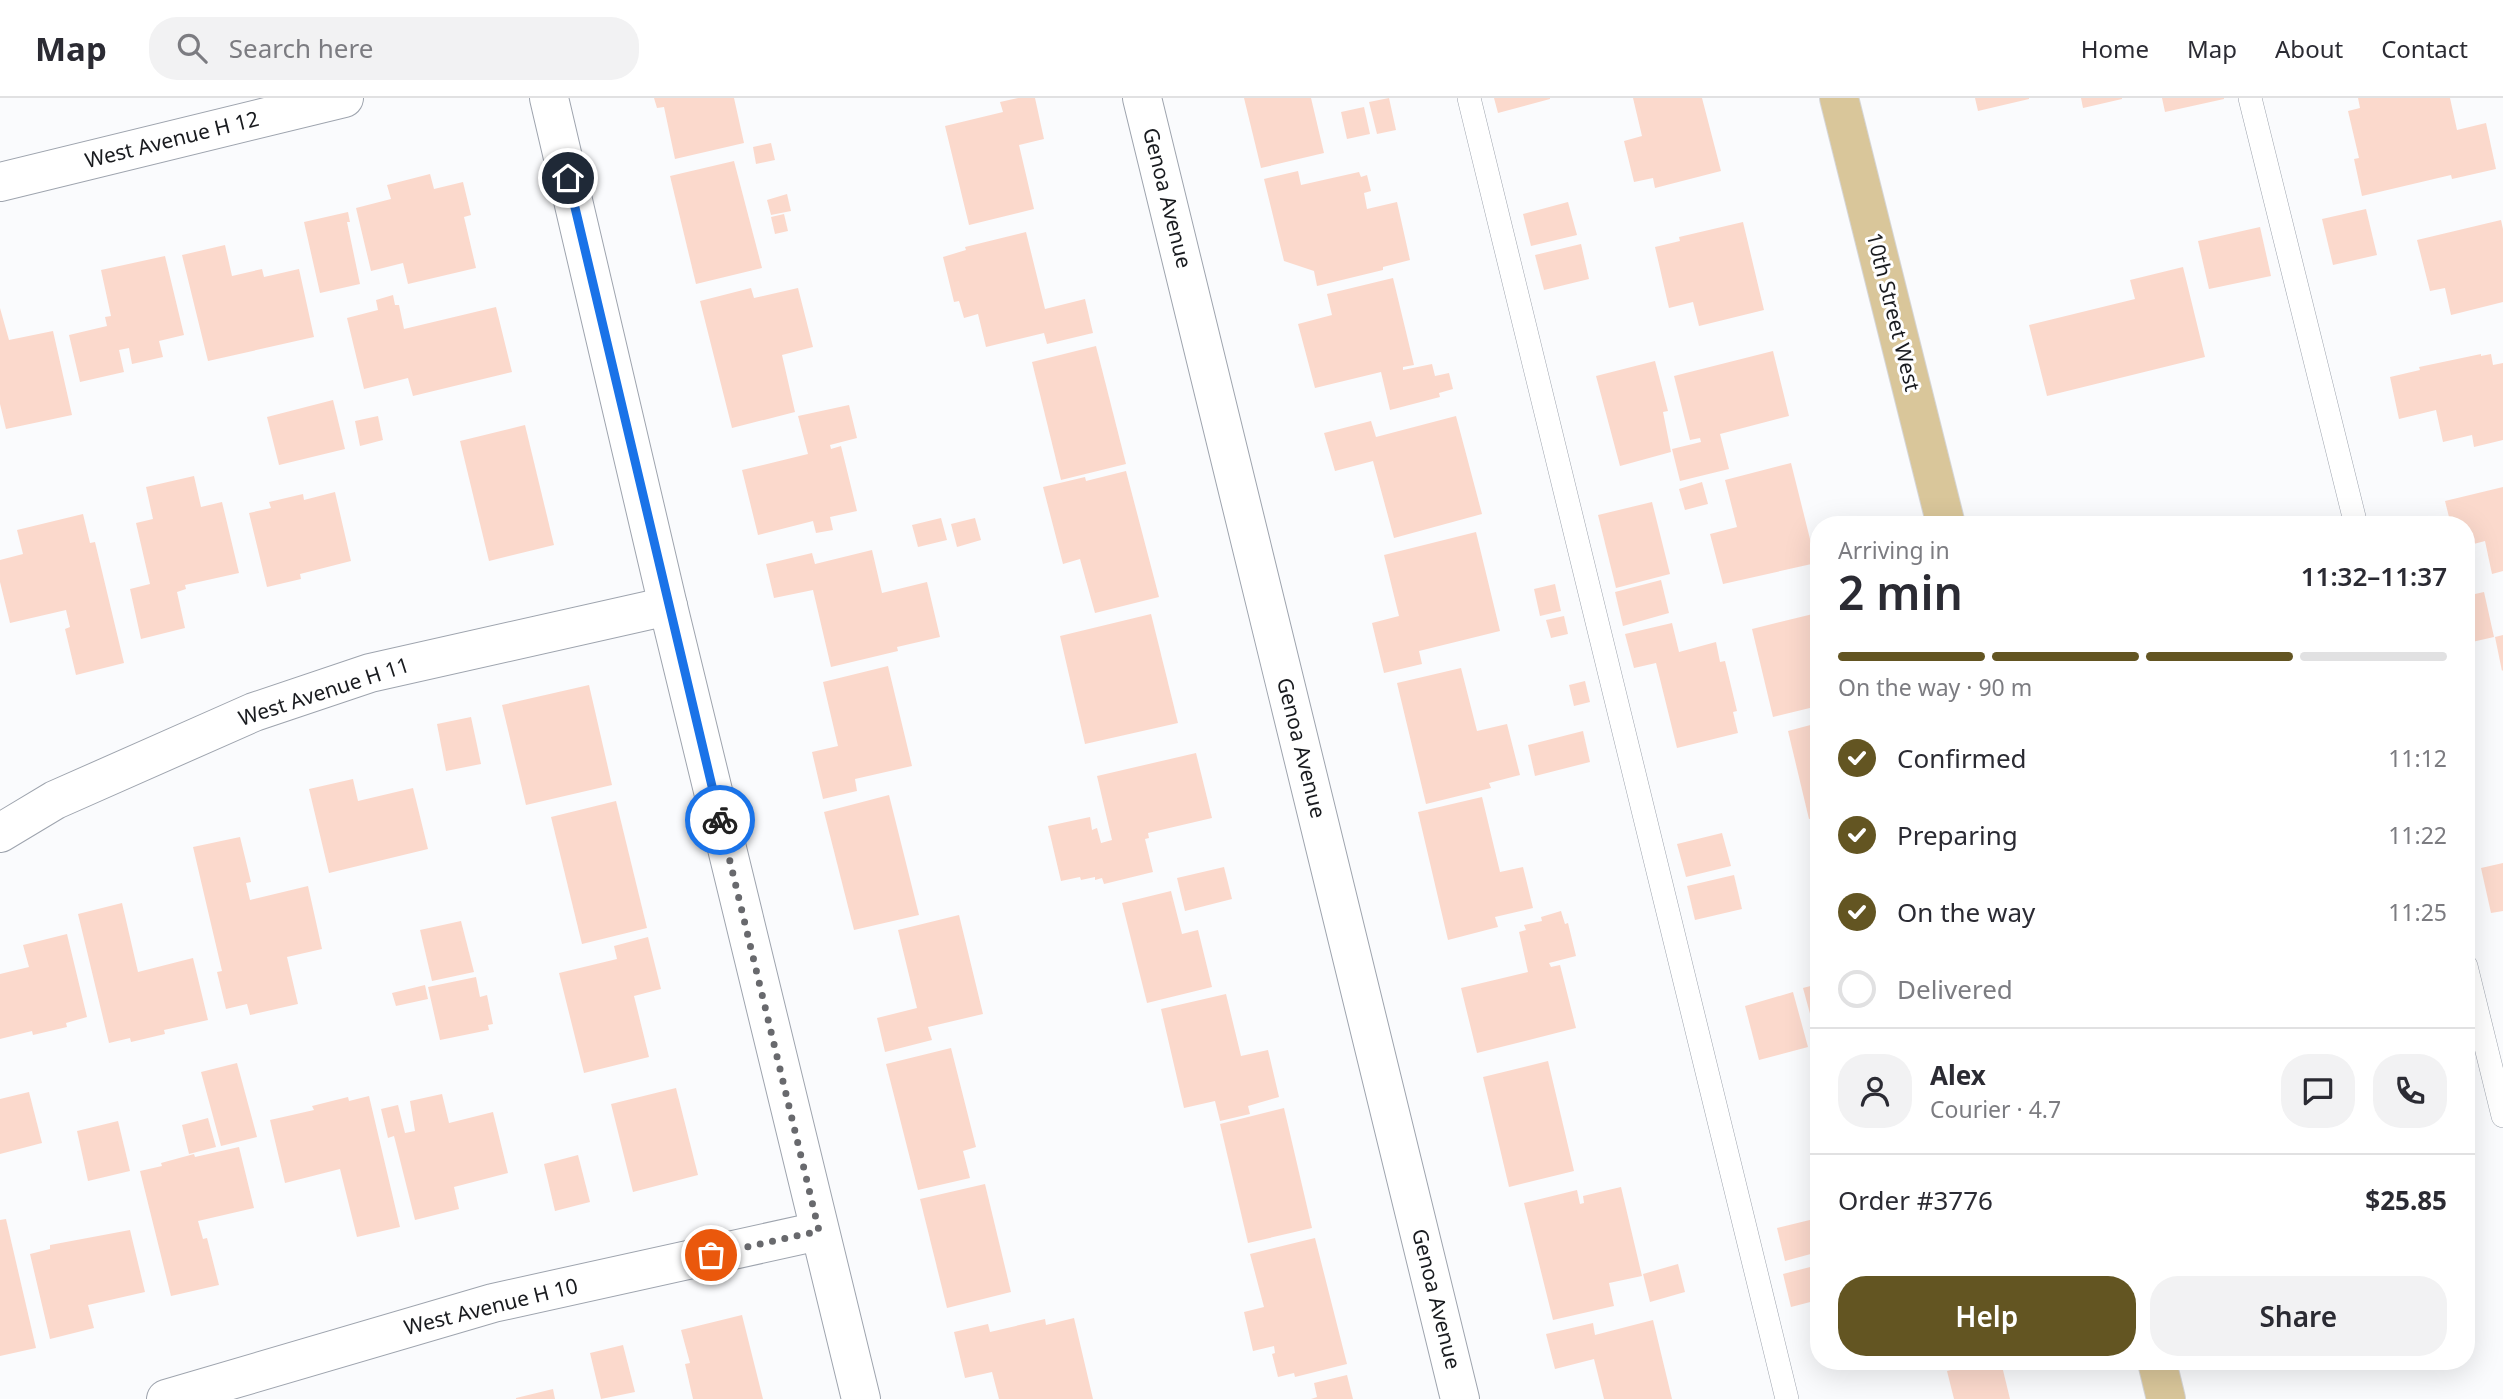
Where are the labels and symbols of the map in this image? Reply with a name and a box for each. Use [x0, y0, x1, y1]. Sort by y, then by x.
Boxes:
street label: West Avenue H 12 [82, 104, 262, 174]
street label: Genoa Avenue [1137, 125, 1199, 271]
pin [538, 148, 598, 208]
street label: 10th Street West [1861, 229, 1927, 394]
street label: West Avenue H 11 [235, 650, 413, 732]
street label: Genoa Avenue [1271, 675, 1333, 821]
courier [685, 785, 755, 855]
pin [681, 1225, 741, 1285]
street label: Genoa Avenue [1406, 1226, 1468, 1372]
street label: West Avenue H 10 [401, 1271, 581, 1341]

